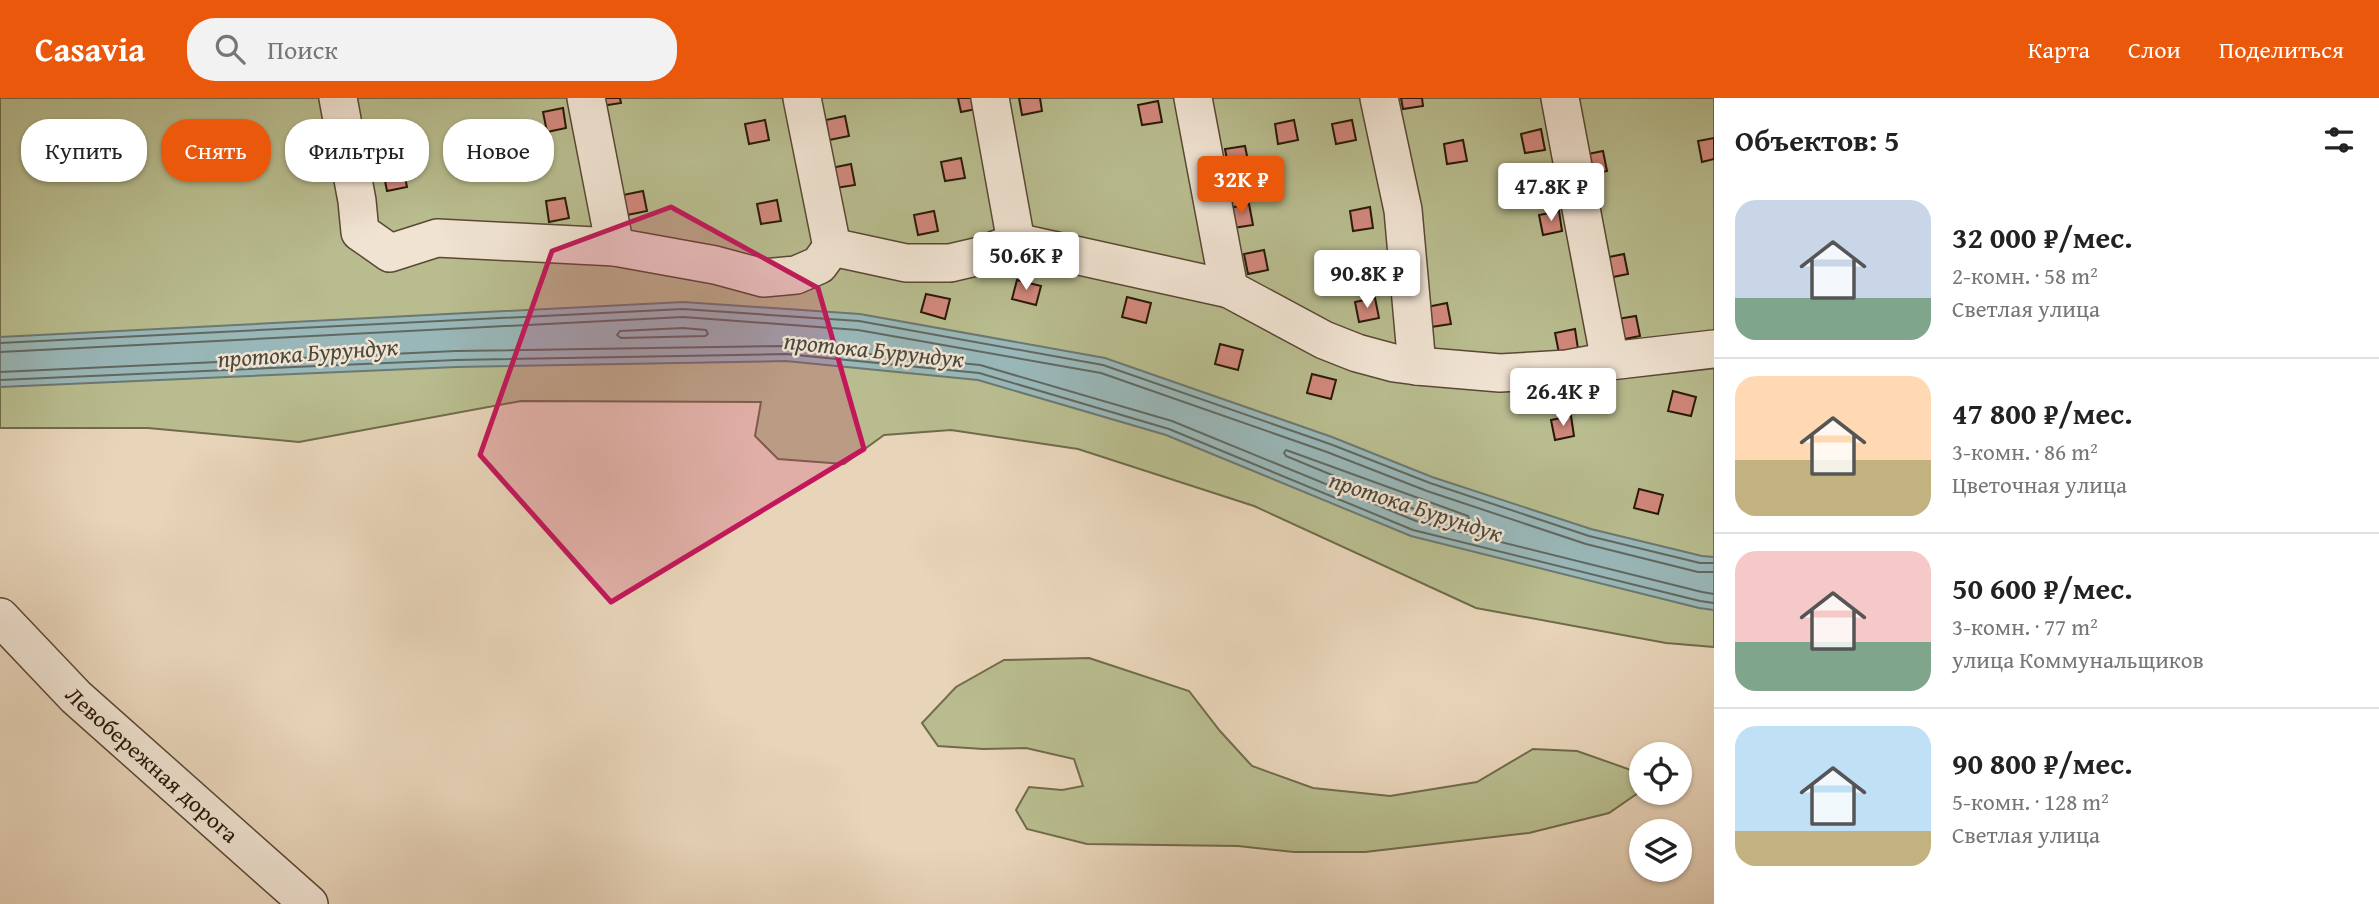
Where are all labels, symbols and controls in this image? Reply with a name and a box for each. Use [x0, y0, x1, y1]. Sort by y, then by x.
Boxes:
search box [187, 18, 677, 81]
text: Casavia [35, 25, 145, 73]
icon: search [211, 30, 249, 68]
text: Поиск [267, 30, 338, 69]
text: Карта [2028, 32, 2090, 67]
text: Слои [2128, 32, 2181, 67]
text: Поделиться [2219, 32, 2344, 67]
text: Объектов: 5 [1735, 118, 1899, 162]
chip: Купить [21, 119, 147, 182]
chip: Снять [161, 119, 271, 182]
chip: Фильтры [285, 119, 429, 182]
chip: Новое [443, 119, 554, 182]
icon: filters [2320, 121, 2358, 159]
pin: 32K ₽ [1192, 156, 1290, 216]
text: 32K ₽ [1213, 162, 1269, 195]
pin: 47.8K ₽ [1486, 164, 1616, 223]
text: 47.8K ₽ [1514, 169, 1588, 202]
text: 32 000 ₽/мес. [1952, 215, 2133, 259]
icon: home [1791, 228, 1875, 312]
pin: 50.6K ₽ [961, 232, 1091, 292]
text: 50.6K ₽ [989, 238, 1063, 271]
pin: 90.8K ₽ [1302, 250, 1432, 310]
text: 90.8K ₽ [1330, 256, 1404, 289]
text: 2-комн. · 58 m² [1952, 259, 2098, 292]
text: Светлая улица [1952, 292, 2100, 325]
water label: протока Бурундук [782, 323, 966, 376]
water label: протока Бурундук [216, 329, 400, 376]
pin: 26.4K ₽ [1498, 368, 1628, 428]
text: 26.4K ₽ [1526, 374, 1600, 407]
text: 47 800 ₽/мес. [1952, 391, 2133, 435]
icon: home [1791, 404, 1875, 488]
text: 3-комн. · 86 m² [1952, 435, 2098, 468]
water label: протока Бурундук [1325, 462, 1508, 551]
text: Цветочная улица [1952, 468, 2127, 501]
text: 50 600 ₽/мес. [1952, 566, 2133, 610]
icon: home [1791, 579, 1875, 663]
text: 3-комн. · 77 m² [1952, 610, 2098, 643]
text: улица Коммунальщиков [1952, 643, 2204, 676]
street label: Левобережная дорога [58, 679, 246, 850]
text: 90 800 ₽/мес. [1952, 741, 2133, 785]
map controls [1629, 742, 1692, 882]
button: locate [1629, 742, 1692, 805]
icon: home [1791, 754, 1875, 838]
text: 5-комн. · 128 m² [1952, 785, 2109, 818]
text: Светлая улица [1952, 818, 2100, 851]
button: layers [1629, 819, 1692, 882]

